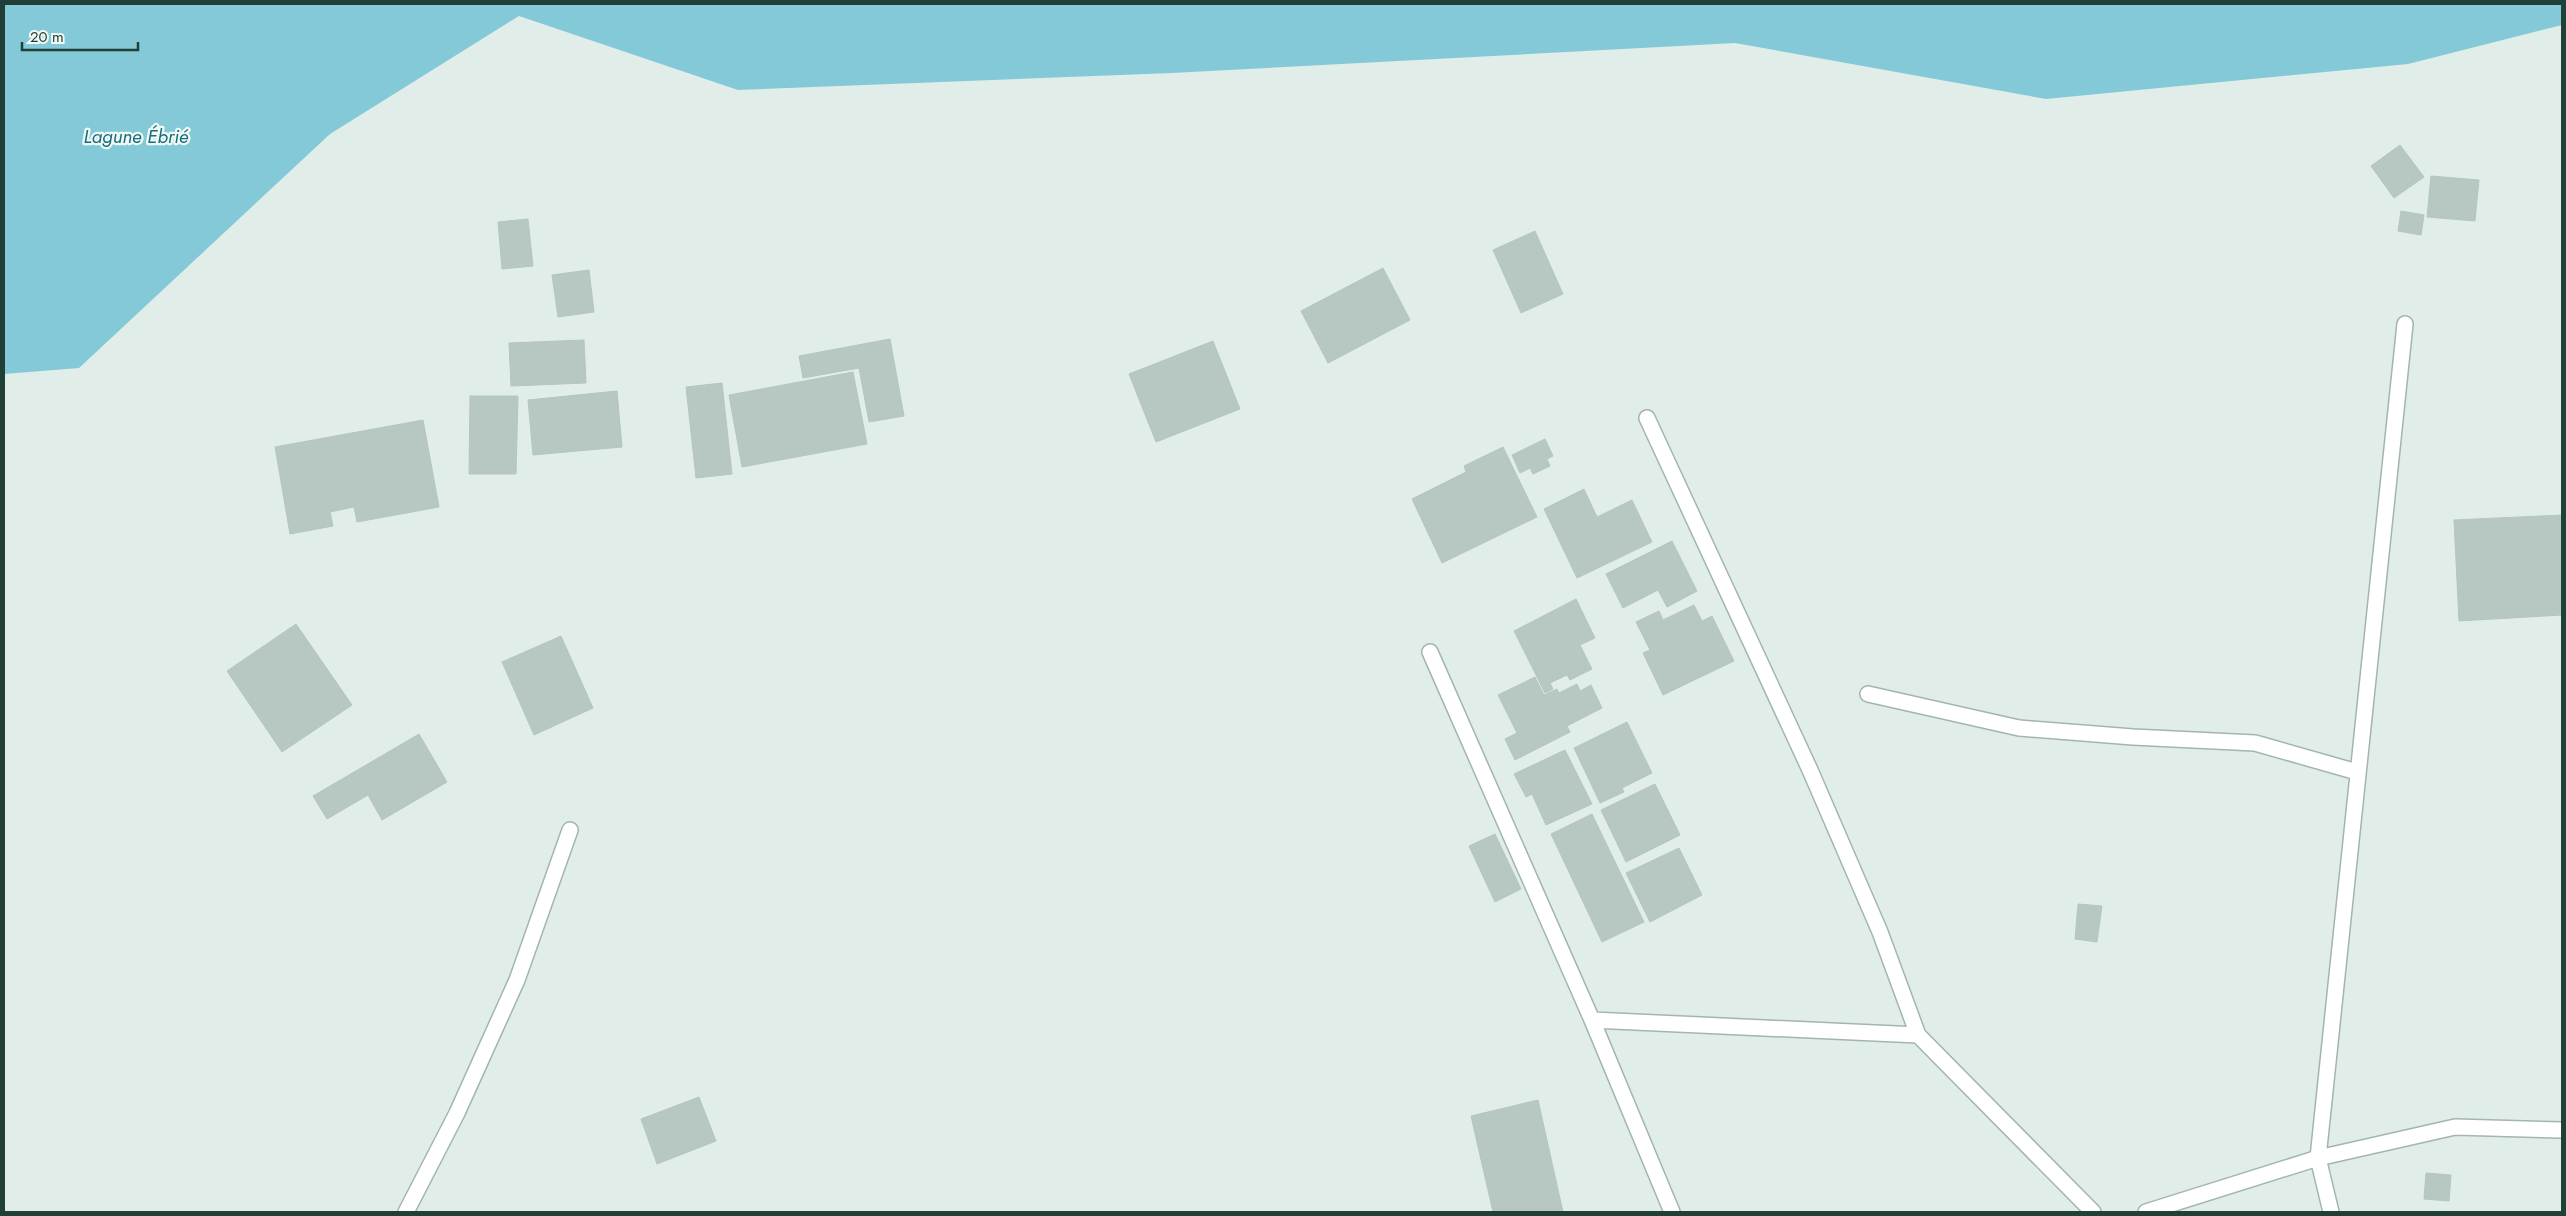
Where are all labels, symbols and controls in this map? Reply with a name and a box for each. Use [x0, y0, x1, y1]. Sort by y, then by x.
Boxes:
scale bar [22, 20, 139, 52]
text: 20 m [30, 26, 64, 48]
water label: Lagune Ébrié [83, 123, 189, 150]

